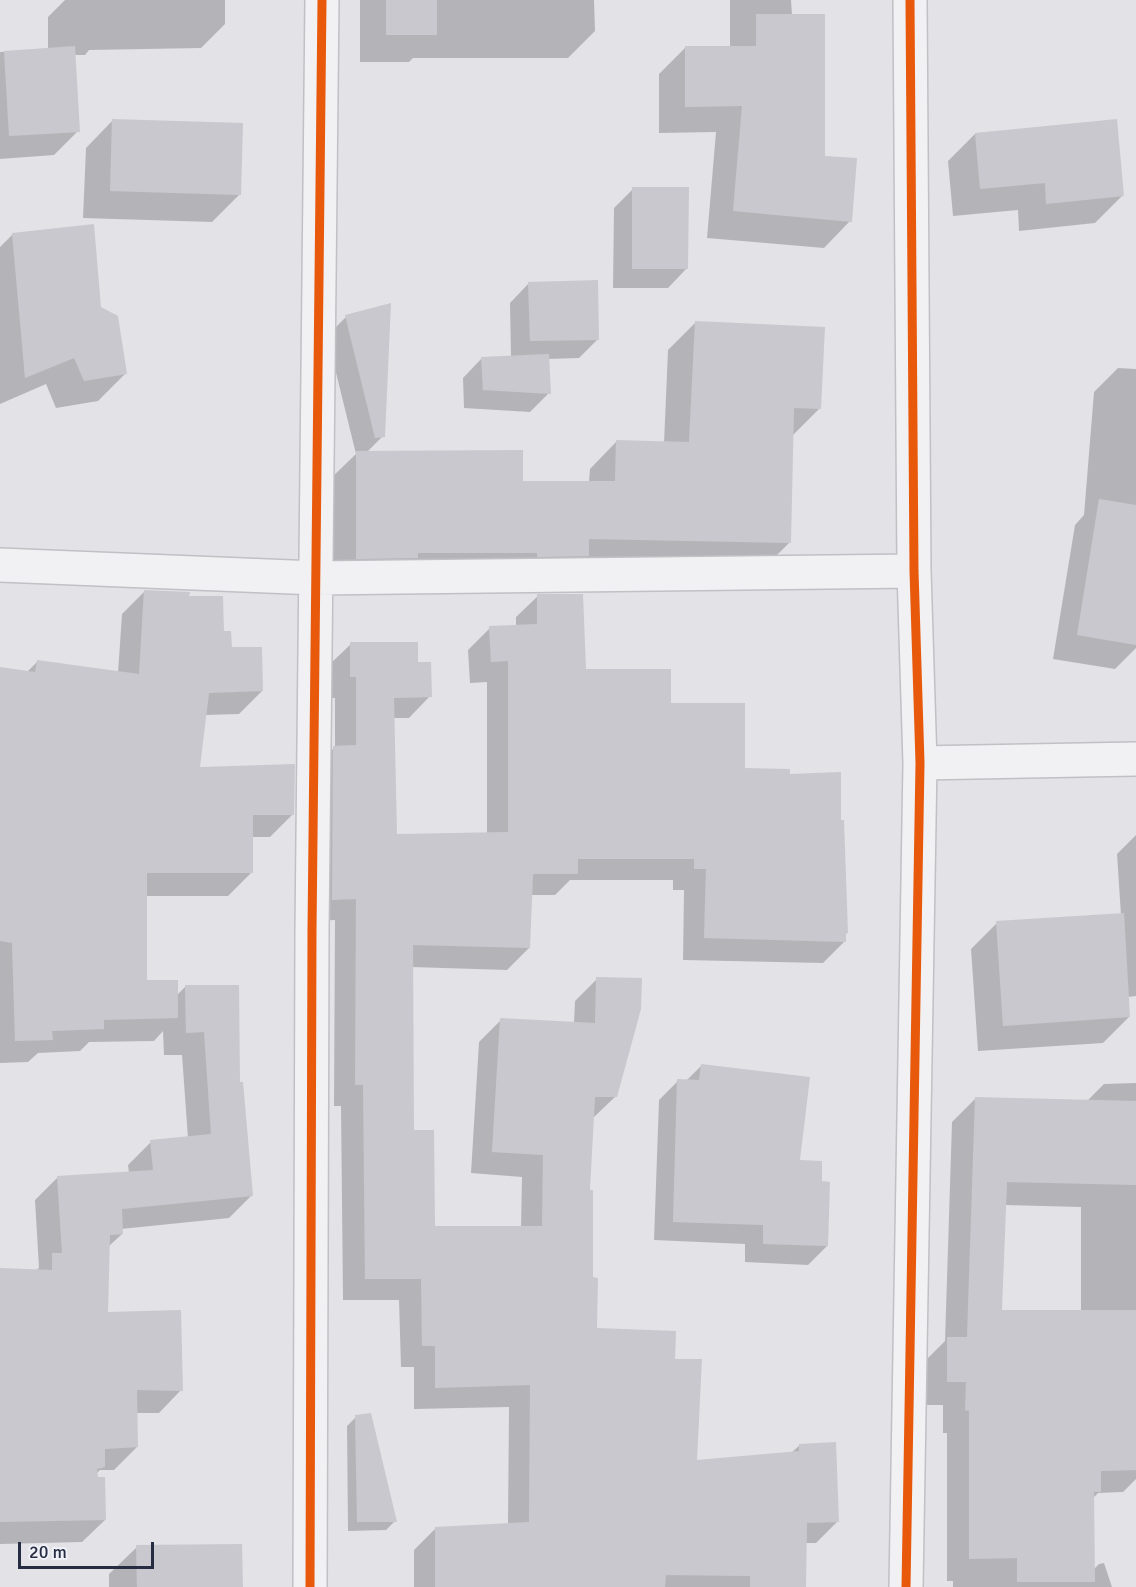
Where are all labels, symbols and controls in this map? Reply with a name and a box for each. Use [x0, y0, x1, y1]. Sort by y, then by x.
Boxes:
scale bar [21, 1530, 158, 1568]
text: 20 m [29, 1541, 67, 1563]

